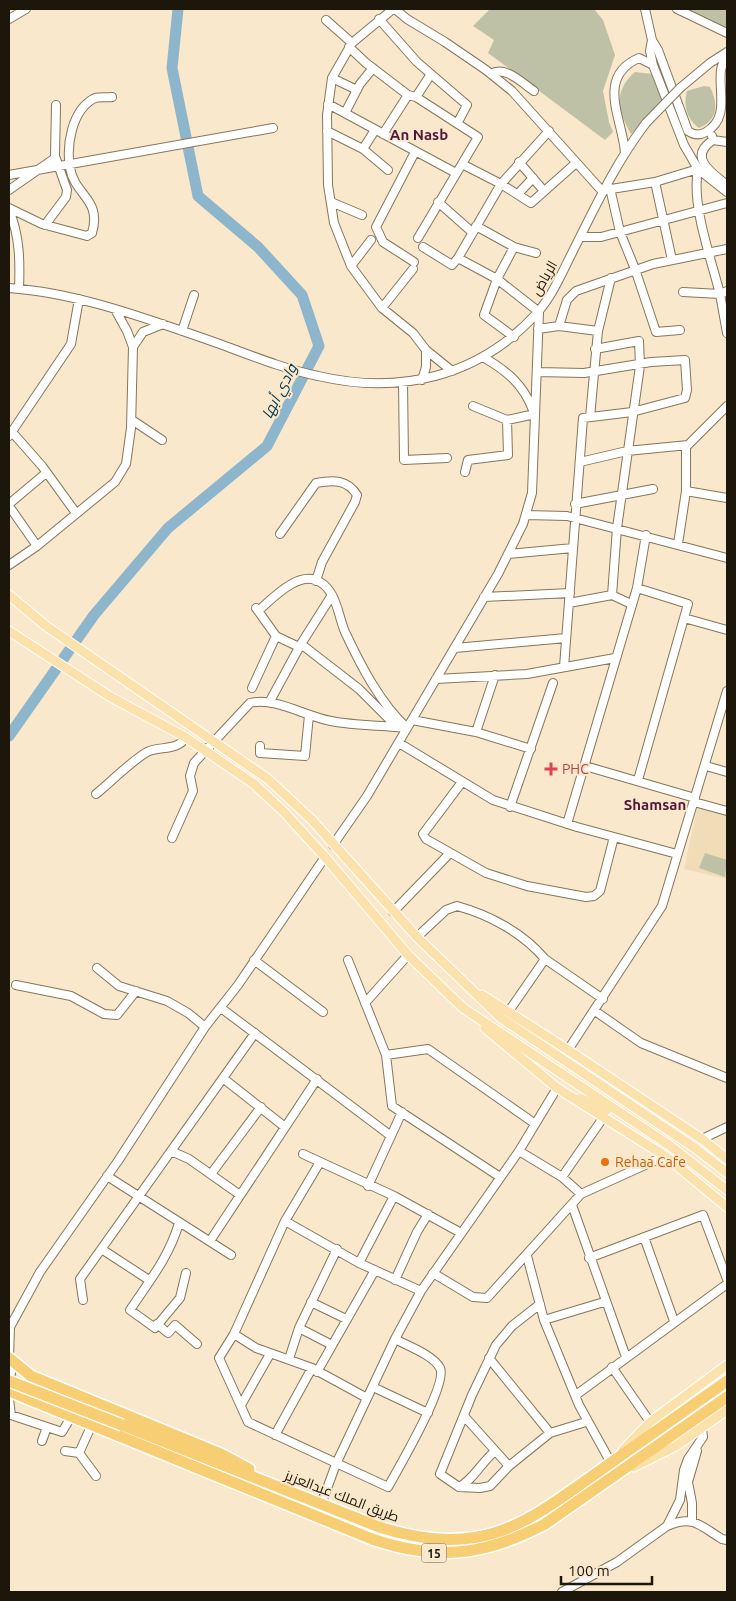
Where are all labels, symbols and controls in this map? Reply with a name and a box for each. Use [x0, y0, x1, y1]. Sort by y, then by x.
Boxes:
district label: An Nasb [390, 126, 448, 143]
street label: الرياض [528, 258, 560, 298]
water label: وادي أبها [257, 360, 304, 423]
place label: PHC [562, 761, 589, 777]
marker: PHC [544, 762, 558, 776]
district label: Shamsan [624, 796, 686, 813]
place label: Rehaa Cafe [615, 1154, 686, 1170]
marker: Rehaa Cafe [599, 1156, 611, 1168]
street label: طريق الملك عبدالعزيز [281, 1467, 401, 1526]
road number: 15 [422, 1544, 446, 1562]
scale bar [561, 1554, 652, 1586]
text: 100 m [568, 1562, 610, 1579]

